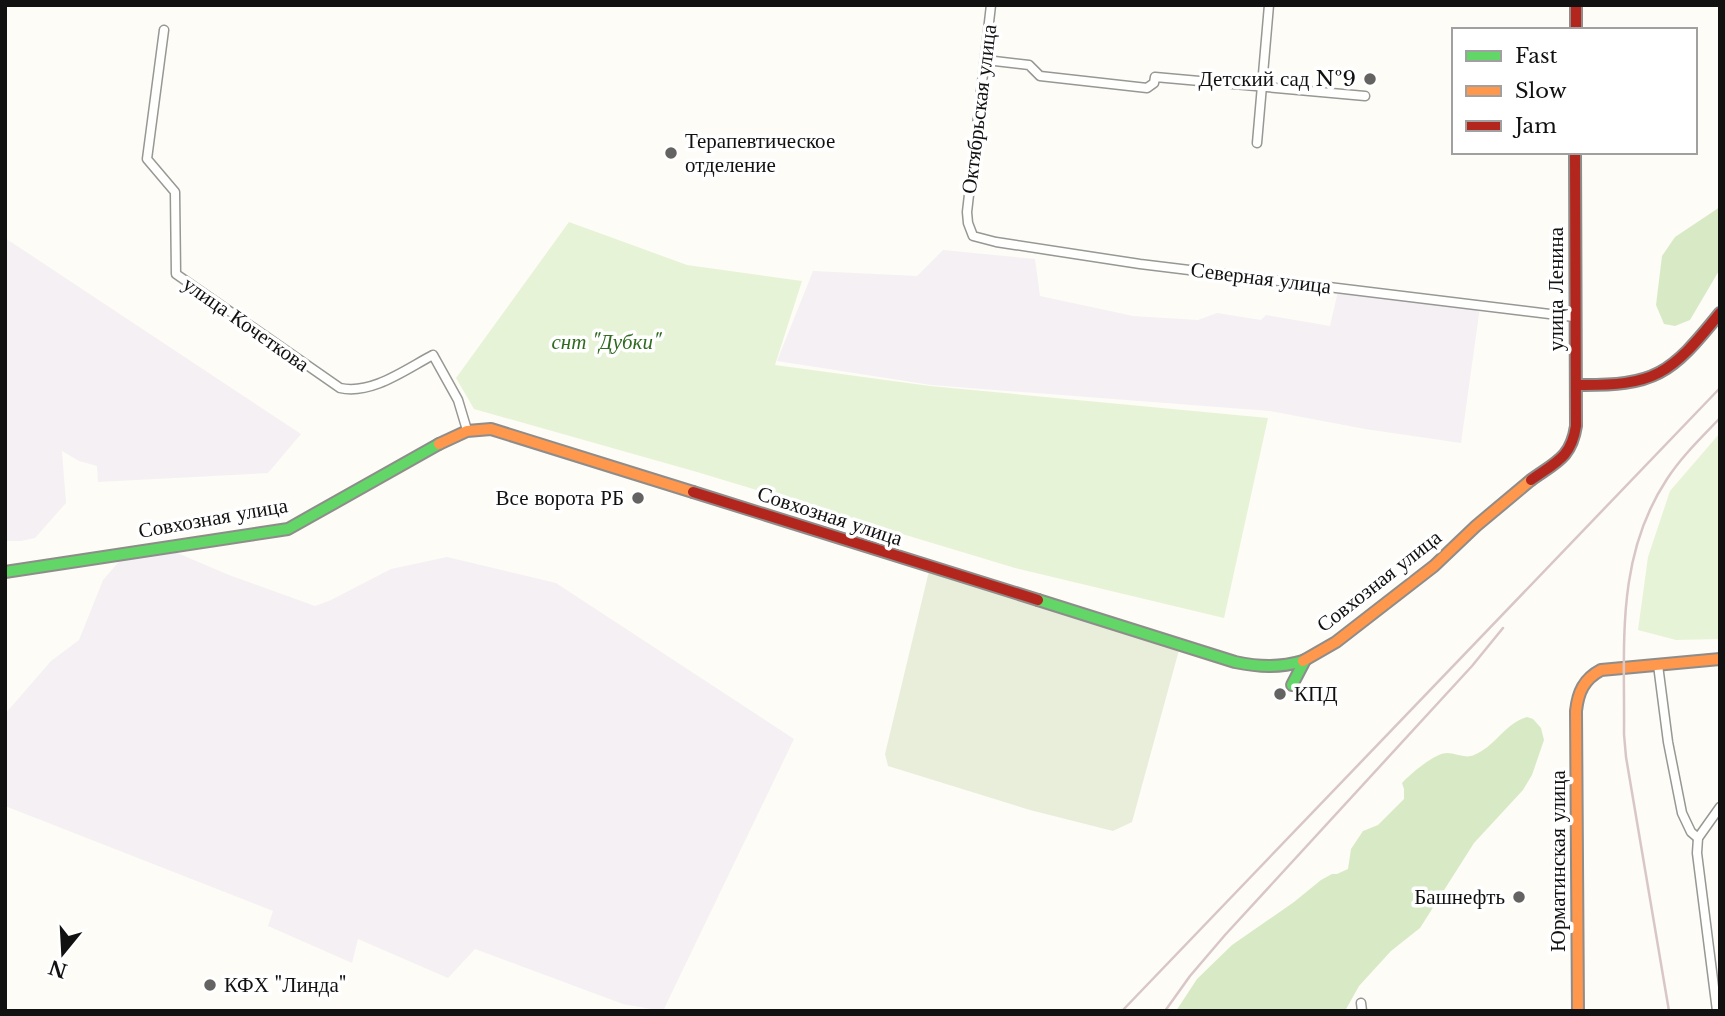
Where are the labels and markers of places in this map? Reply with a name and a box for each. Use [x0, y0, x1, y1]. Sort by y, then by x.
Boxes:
place label: Детский сад №9 [1199, 66, 1356, 92]
marker: Детский сад №9 [1362, 71, 1378, 87]
place label: Терапевтическое отделение [685, 128, 835, 178]
marker: Терапевтическое отделение [663, 145, 679, 161]
place label: Все ворота РБ [496, 485, 624, 511]
marker: Все ворота РБ [630, 490, 646, 506]
place label: КПД [1294, 681, 1338, 707]
marker: КПД [1272, 686, 1288, 702]
place label: Башнефть [1414, 884, 1505, 910]
marker: Башнефть [1511, 889, 1527, 905]
place label: КФХ "Линда" [224, 972, 347, 998]
marker: КФХ "Линда" [202, 977, 218, 993]

